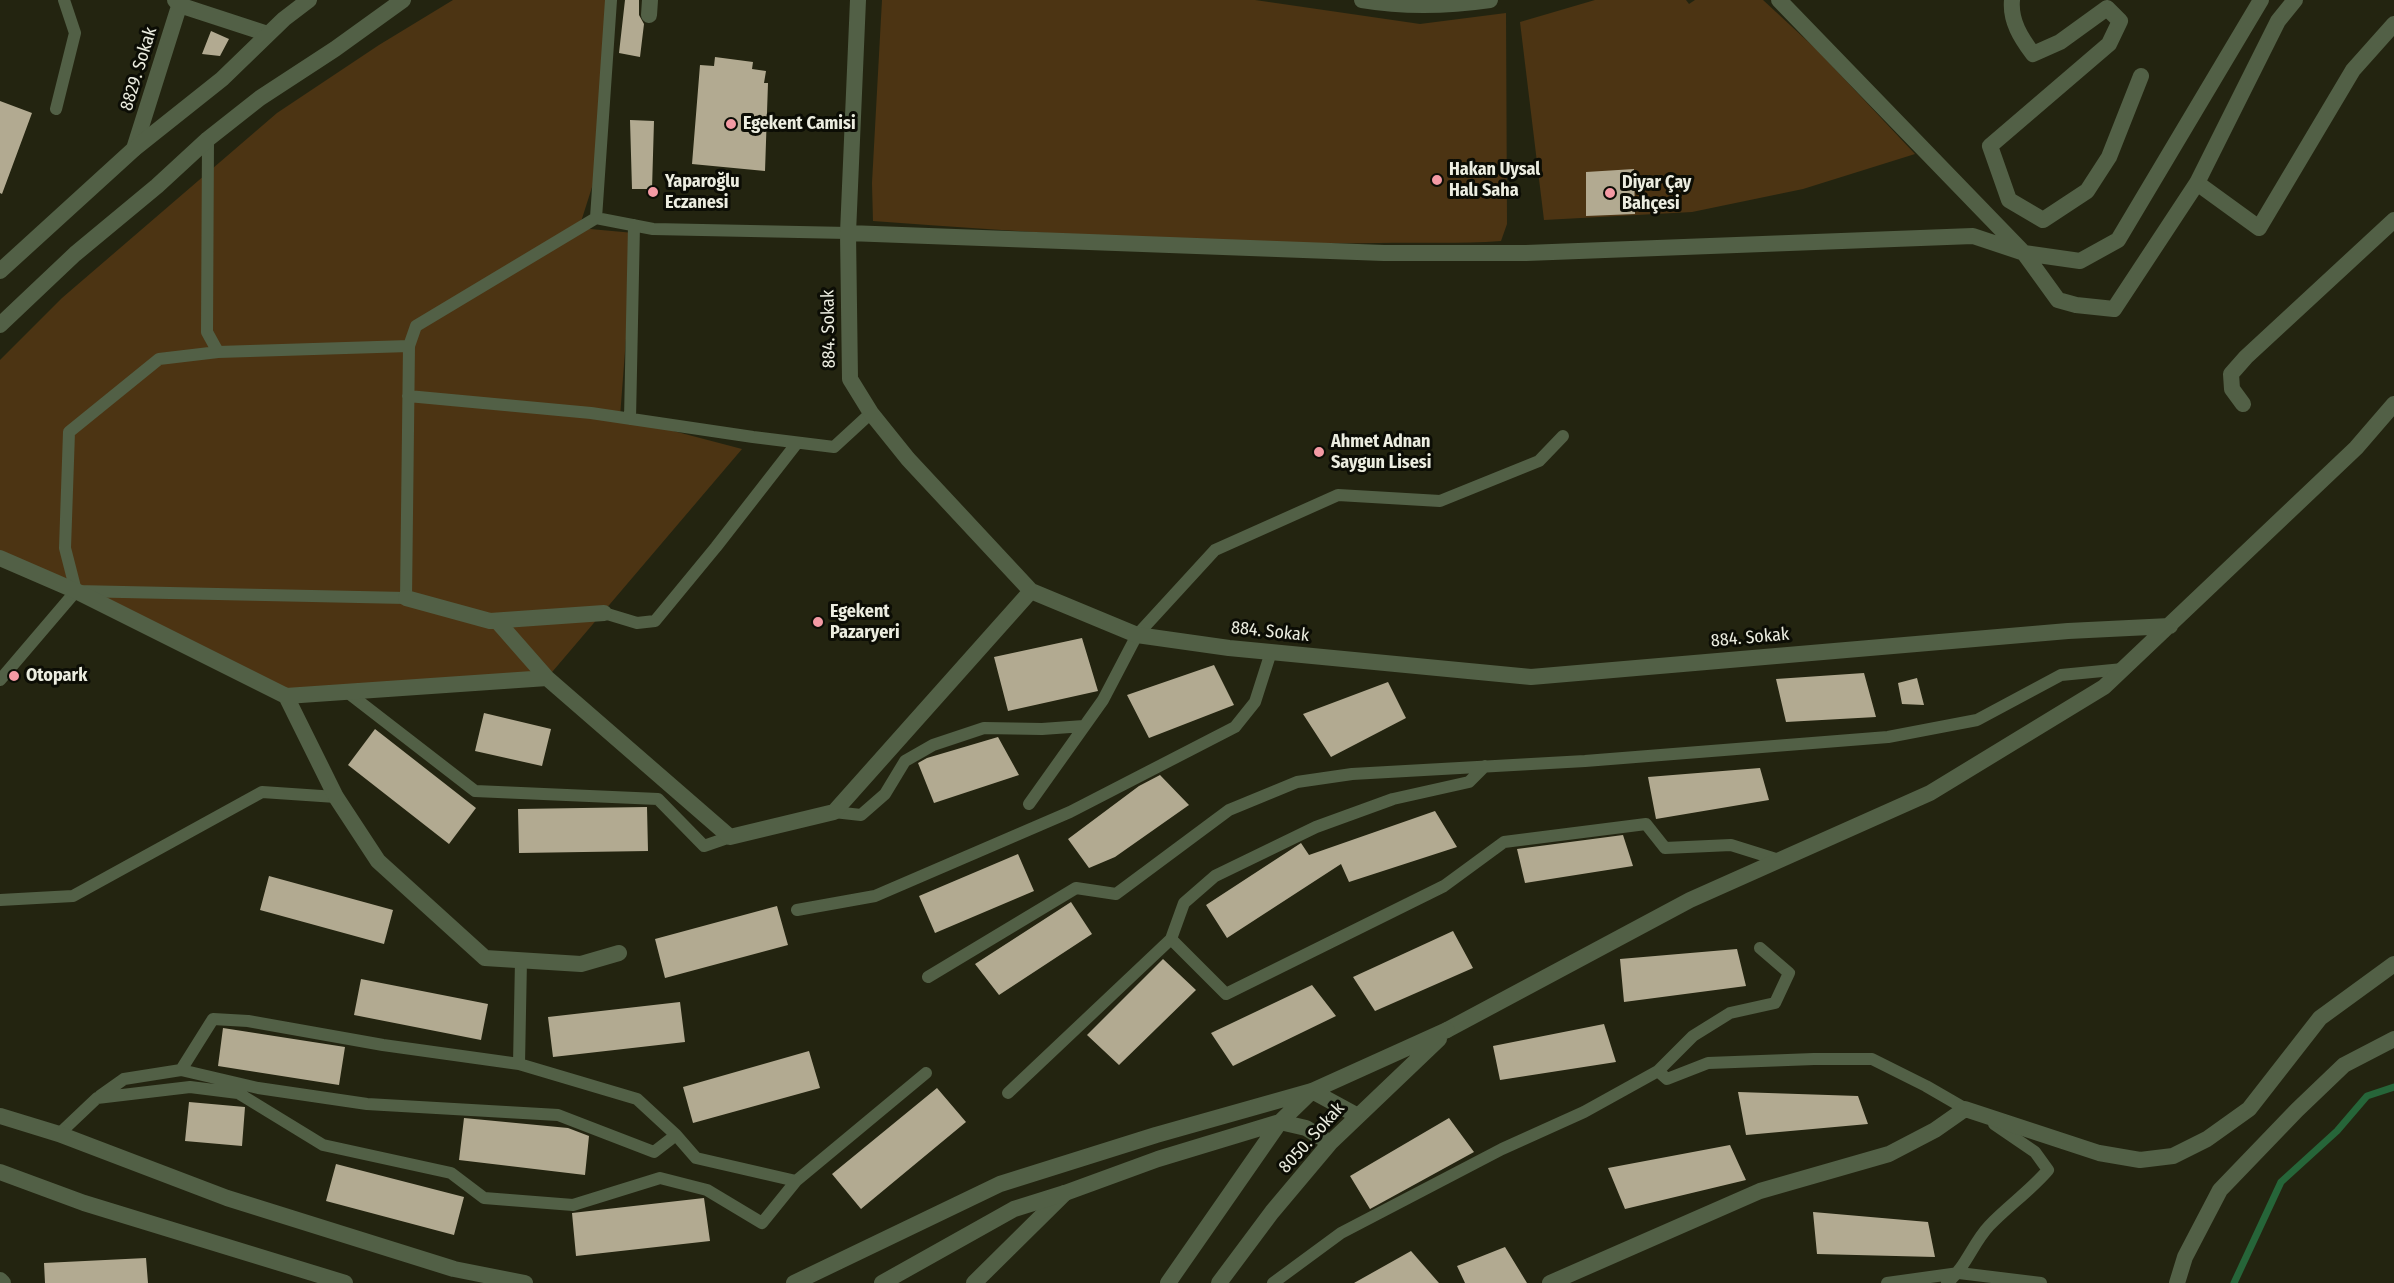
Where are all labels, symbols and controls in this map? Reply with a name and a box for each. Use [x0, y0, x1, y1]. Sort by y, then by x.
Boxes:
street label: 8829. Sokak [116, 25, 162, 113]
place label: Egekent Camisi [743, 113, 856, 135]
marker: Egekent Camisi [724, 117, 738, 131]
place label: Hakan Uysal Halı Saha [1449, 159, 1540, 201]
place label: Yaparoğlu Eczanesi [665, 171, 740, 213]
place label: Diyar Çay Bahçesi [1622, 172, 1691, 214]
marker: Hakan Uysal Halı Saha [1430, 173, 1444, 187]
marker: Yaparoğlu Eczanesi [646, 185, 660, 199]
marker: Diyar Çay Bahçesi [1603, 186, 1617, 200]
street label: 884. Sokak [818, 290, 840, 368]
place label: Ahmet Adnan Saygun Lisesi [1331, 431, 1431, 474]
marker: Ahmet Adnan Saygun Lisesi [1312, 445, 1326, 459]
place label: Egekent Pazaryeri [830, 601, 900, 644]
marker: Egekent Pazaryeri [811, 615, 825, 629]
street label: 884. Sokak [1230, 617, 1310, 647]
street label: 884. Sokak [1710, 624, 1790, 652]
place label: Otopark [26, 665, 87, 687]
marker: Otopark [7, 669, 21, 683]
street label: 8050. Sokak [1275, 1098, 1349, 1178]

